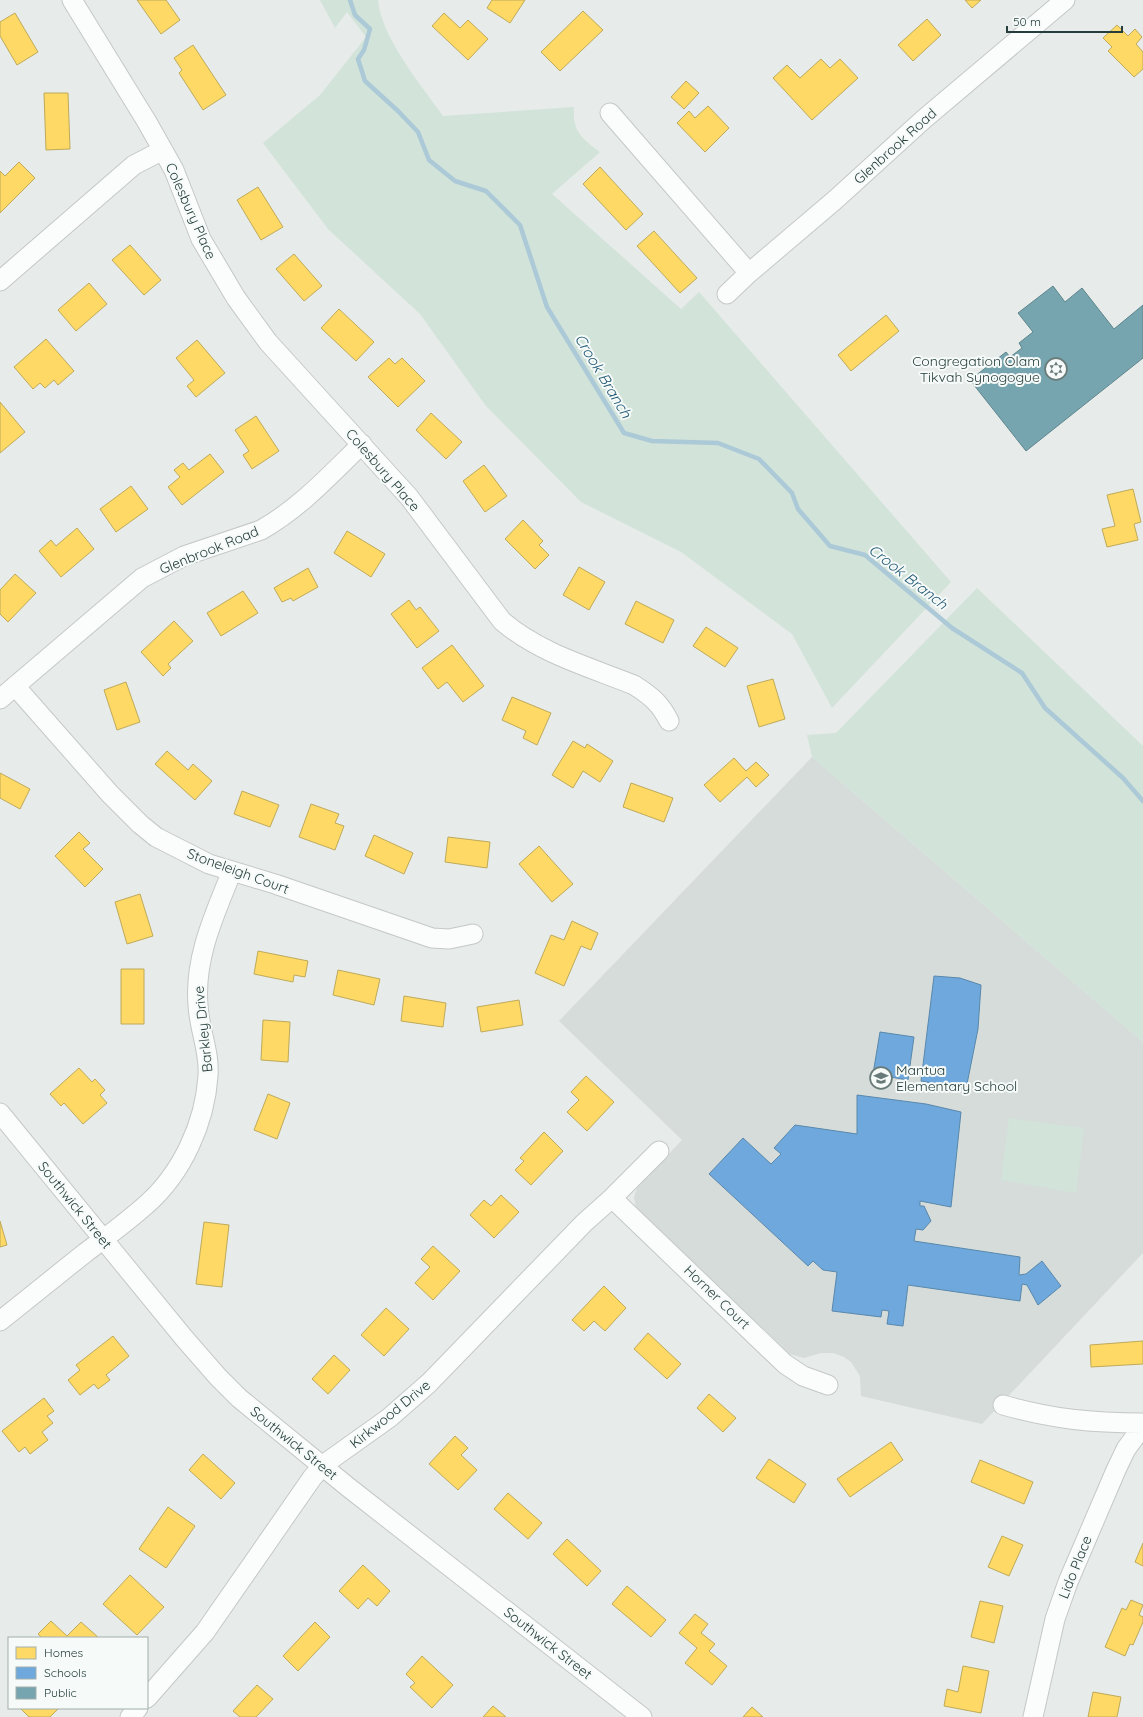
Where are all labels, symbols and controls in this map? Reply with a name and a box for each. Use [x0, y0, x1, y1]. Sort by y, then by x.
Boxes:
scale bar [1007, 8, 1122, 34]
text: 50 m [1013, 14, 1041, 29]
street label: Glenbrook Road [850, 104, 940, 188]
street label: Colesbury Place [162, 160, 220, 262]
water label: Crook Branch [571, 330, 636, 422]
place label: Congregation Olam Tikvah Synogogue [912, 352, 1040, 386]
synagogue icon: Congregation Olam Tikvah Synogogue [1043, 356, 1069, 382]
street label: Colesbury Place [342, 425, 424, 515]
street label: Glenbrook Road [157, 522, 261, 578]
water label: Crook Branch [865, 540, 952, 614]
street label: Stoneleigh Court [185, 844, 292, 898]
street label: Barkley Drive [190, 985, 216, 1073]
place label: Mantua Elementary School [896, 1061, 1017, 1095]
school or university icon: Mantua Elementary School [868, 1065, 894, 1091]
street label: Southwick Street [34, 1158, 116, 1253]
street label: Horner Court [680, 1261, 754, 1333]
street label: Kirkwood Drive [346, 1376, 434, 1452]
street label: Southwick Street [247, 1402, 342, 1484]
street label: Lido Place [1054, 1533, 1096, 1601]
street label: Southwick Street [500, 1603, 596, 1683]
legend [8, 1637, 148, 1709]
text: Homes [44, 1645, 84, 1660]
text: Schools [44, 1665, 87, 1680]
text: Public [44, 1685, 77, 1700]

